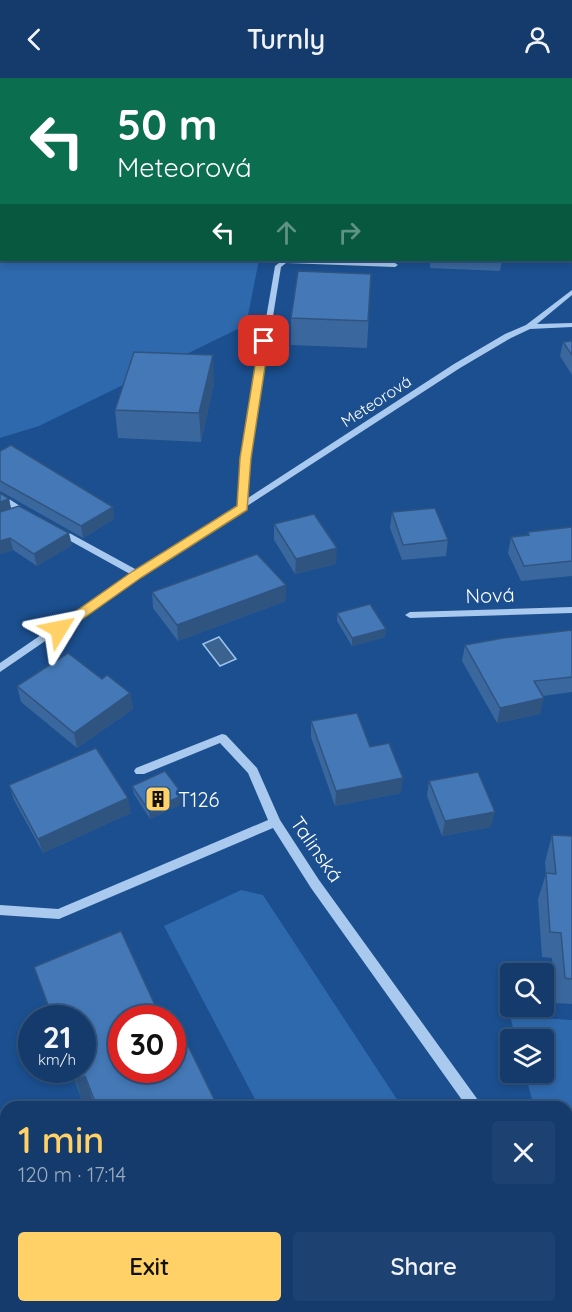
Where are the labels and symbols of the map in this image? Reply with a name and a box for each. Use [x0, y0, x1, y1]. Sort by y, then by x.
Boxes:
pin [238, 315, 289, 366]
street label: Meteorová [337, 371, 415, 431]
street label: Nová [465, 582, 515, 608]
position arrow [27, 597, 91, 661]
building icon: T126 [143, 784, 173, 814]
place label: T126 [178, 787, 220, 812]
street label: Talinská [285, 811, 349, 887]
speed limit sign: 30 [108, 1005, 186, 1083]

